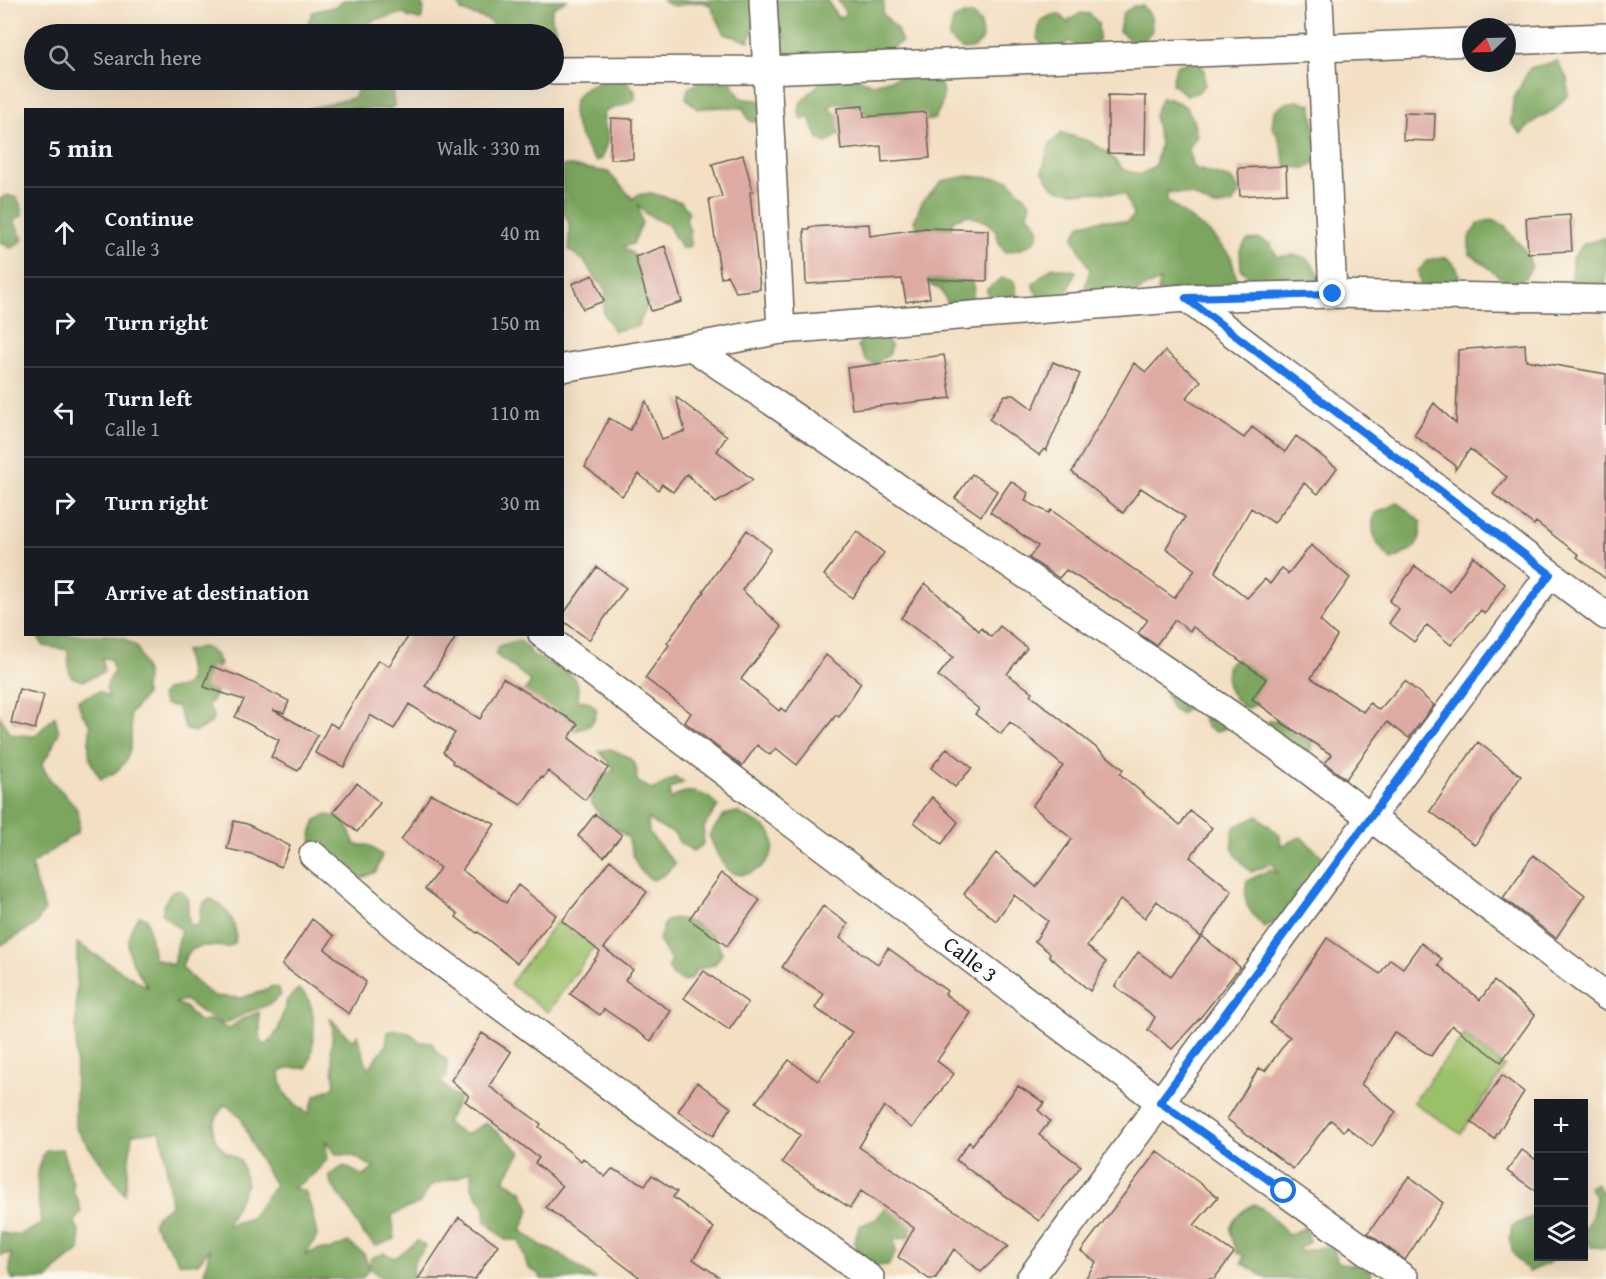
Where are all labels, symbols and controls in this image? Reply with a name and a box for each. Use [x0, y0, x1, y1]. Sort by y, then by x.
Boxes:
north arrow [1462, 18, 1516, 72]
search box [24, 24, 564, 90]
icon: search [45, 41, 78, 74]
text: Search here [93, 41, 202, 73]
text: 5 min [48, 128, 113, 167]
text: Walk · 330 m [437, 133, 540, 162]
text: Continue [105, 202, 194, 234]
icon: ahead [48, 216, 81, 249]
text: 40 m [500, 218, 540, 247]
text: Calle 3 [105, 234, 160, 263]
route end [1319, 280, 1345, 306]
icon: right [48, 306, 81, 339]
text: Turn right [105, 306, 208, 338]
text: 150 m [490, 308, 540, 337]
text: Turn left [105, 382, 192, 414]
icon: left [48, 396, 81, 429]
text: 110 m [490, 398, 540, 427]
text: Calle 1 [105, 414, 160, 443]
icon: right [48, 486, 81, 519]
text: Turn right [105, 486, 208, 518]
text: 30 m [500, 488, 540, 517]
icon: arrive [48, 576, 81, 609]
text: Arrive at destination [105, 576, 309, 608]
street label: Calle 3 [937, 928, 1005, 990]
map controls [1534, 1099, 1588, 1261]
button: + [1534, 1099, 1588, 1153]
button: − [1534, 1153, 1588, 1207]
route start [1270, 1177, 1296, 1203]
button: layers [1534, 1207, 1588, 1261]

